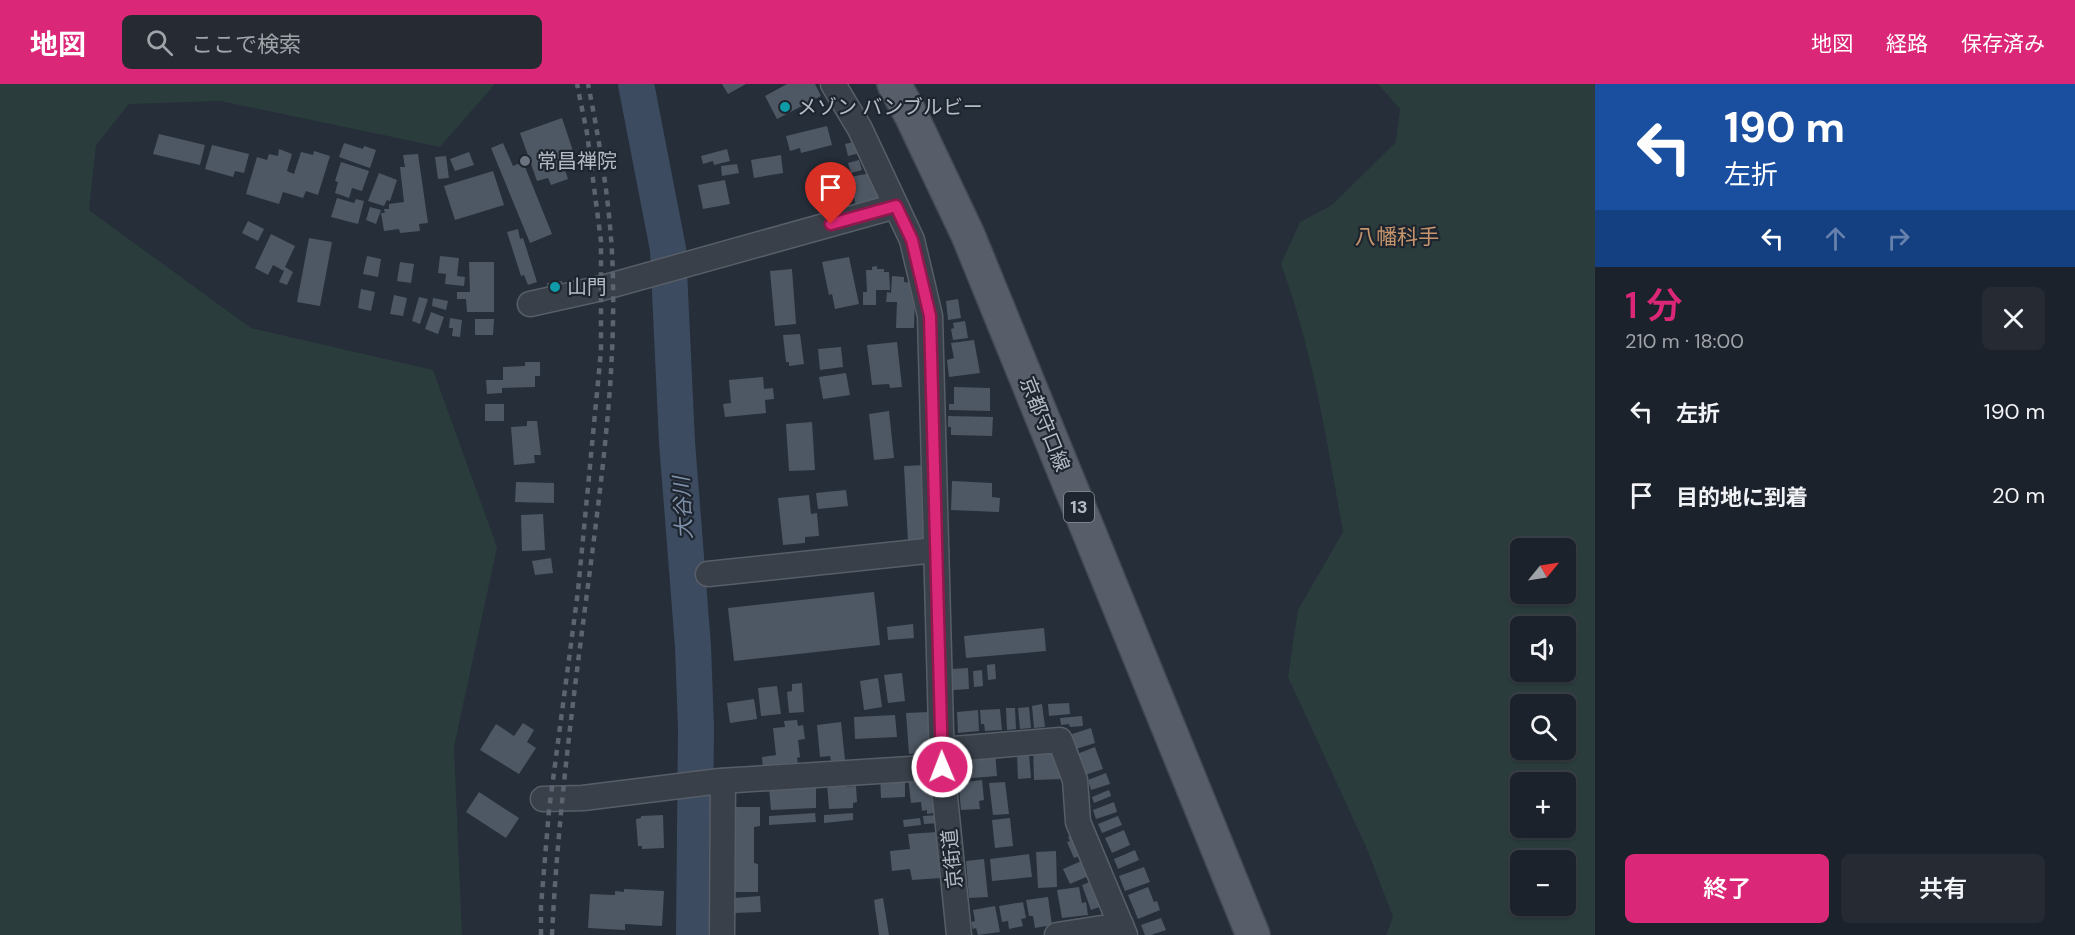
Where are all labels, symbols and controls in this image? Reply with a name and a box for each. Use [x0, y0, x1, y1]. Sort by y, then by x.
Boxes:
search box [122, 15, 542, 69]
text: 地図 [30, 26, 86, 63]
icon: search [143, 26, 176, 59]
text: ここで検索 [191, 30, 301, 59]
text: 地図 [1811, 30, 1853, 58]
text: 経路 [1886, 30, 1928, 58]
text: 保存済み [1961, 30, 2045, 58]
place label: メゾン バンブルビー [797, 94, 983, 120]
marker: メゾン バンブルビー [778, 100, 792, 114]
text: 190 m [1724, 100, 1845, 155]
icon: left [1625, 108, 1703, 186]
place label: 常昌禅院 [537, 148, 617, 174]
marker: 常昌禅院 [518, 154, 532, 168]
text: 左折 [1724, 157, 1778, 192]
pin [805, 162, 856, 224]
icon: arrive [814, 171, 847, 204]
icon: left [1756, 222, 1789, 255]
icon: ahead [1819, 222, 1852, 255]
icon: right [1882, 222, 1915, 255]
district label: 八幡科手 [1355, 223, 1439, 251]
place label: 山門 [567, 274, 607, 300]
marker: 山門 [548, 280, 562, 294]
text: 1 分 [1625, 282, 1682, 329]
button: close [1982, 287, 2045, 350]
text: 210 m · 18:00 [1625, 328, 1744, 354]
street label: 京都守口線 [1014, 373, 1076, 475]
icon: left [1625, 395, 1658, 428]
text: 190 m [1984, 397, 2045, 426]
text: 左折 [1676, 399, 1720, 428]
water label: 大谷川 [667, 474, 699, 540]
icon: arrive [1625, 479, 1658, 512]
text: 20 m [1992, 481, 2045, 510]
text: 目的地に到着 [1676, 483, 1808, 512]
road number: 13 [1064, 492, 1094, 522]
north arrow [1510, 538, 1576, 604]
map controls [1510, 538, 1576, 916]
button: sound [1510, 616, 1576, 682]
button: search [1510, 694, 1576, 760]
position arrow [910, 735, 974, 799]
button: + [1510, 772, 1576, 838]
street label: 京街道 [936, 828, 968, 890]
button: − [1510, 850, 1576, 916]
button: 終了 [1625, 854, 1829, 923]
button: 共有 [1841, 854, 2045, 923]

